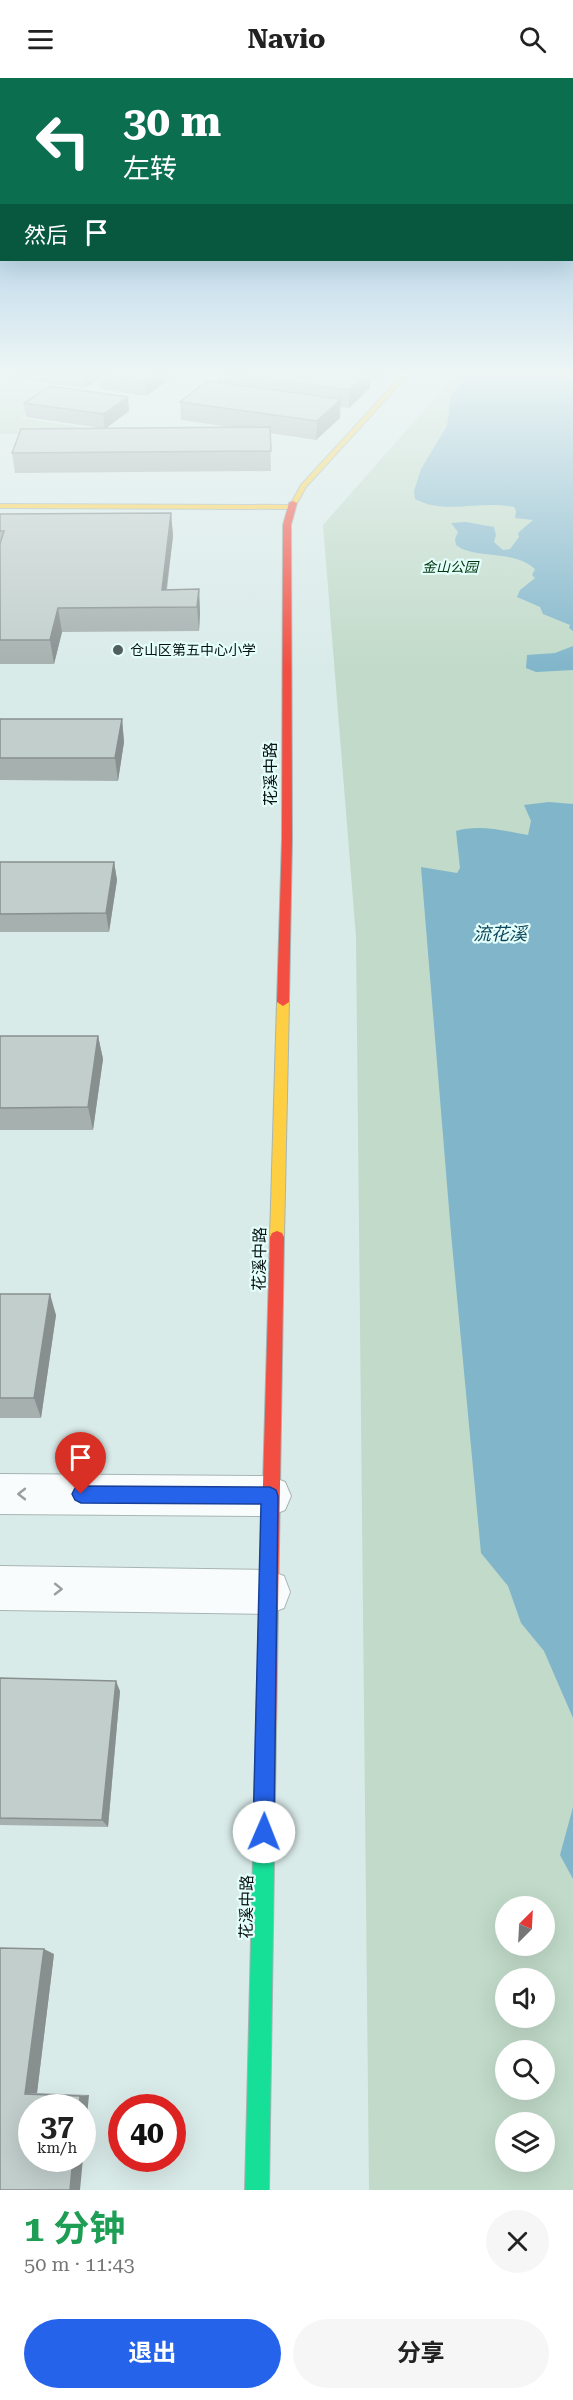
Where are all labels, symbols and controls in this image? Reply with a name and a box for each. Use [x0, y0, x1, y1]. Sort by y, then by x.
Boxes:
icon: menu [24, 23, 57, 56]
text: Navio [247, 23, 326, 55]
icon: search [516, 23, 549, 56]
text: 30 m [123, 97, 221, 146]
icon: left [24, 102, 102, 180]
text: 左转 [123, 153, 177, 185]
icon: arrive [80, 216, 113, 249]
text: 然后 [24, 223, 68, 248]
park label: 金山公园 [422, 559, 480, 575]
place label: 仓山区第五中心小学 [130, 642, 256, 658]
marker: 仓山区第五中心小学 [111, 643, 125, 657]
street label: 花溪中路 [261, 742, 280, 806]
water label: 流花溪 [473, 923, 529, 944]
street label: 花溪中路 [249, 1227, 270, 1291]
pin [55, 1432, 106, 1494]
icon: arrive [64, 1441, 97, 1474]
one-way arrow [18, 1488, 27, 1500]
one-way arrow [54, 1583, 63, 1595]
position arrow [232, 1800, 296, 1864]
street label: 花溪中路 [236, 1875, 257, 1939]
north arrow [495, 1896, 555, 1956]
map controls [495, 1896, 555, 2172]
button: sound [495, 1968, 555, 2028]
button: search [495, 2040, 555, 2100]
speed limit sign: 40 [108, 2094, 186, 2172]
text: 37 [40, 2108, 74, 2143]
button: layers [495, 2112, 555, 2172]
text: km/h [37, 2139, 77, 2157]
text: 1 分钟 [24, 2208, 125, 2250]
button: close [486, 2210, 549, 2273]
text: 50 m · 11:43 [24, 2252, 135, 2276]
button: 退出 [24, 2319, 281, 2388]
button: 分享 [293, 2319, 549, 2388]

